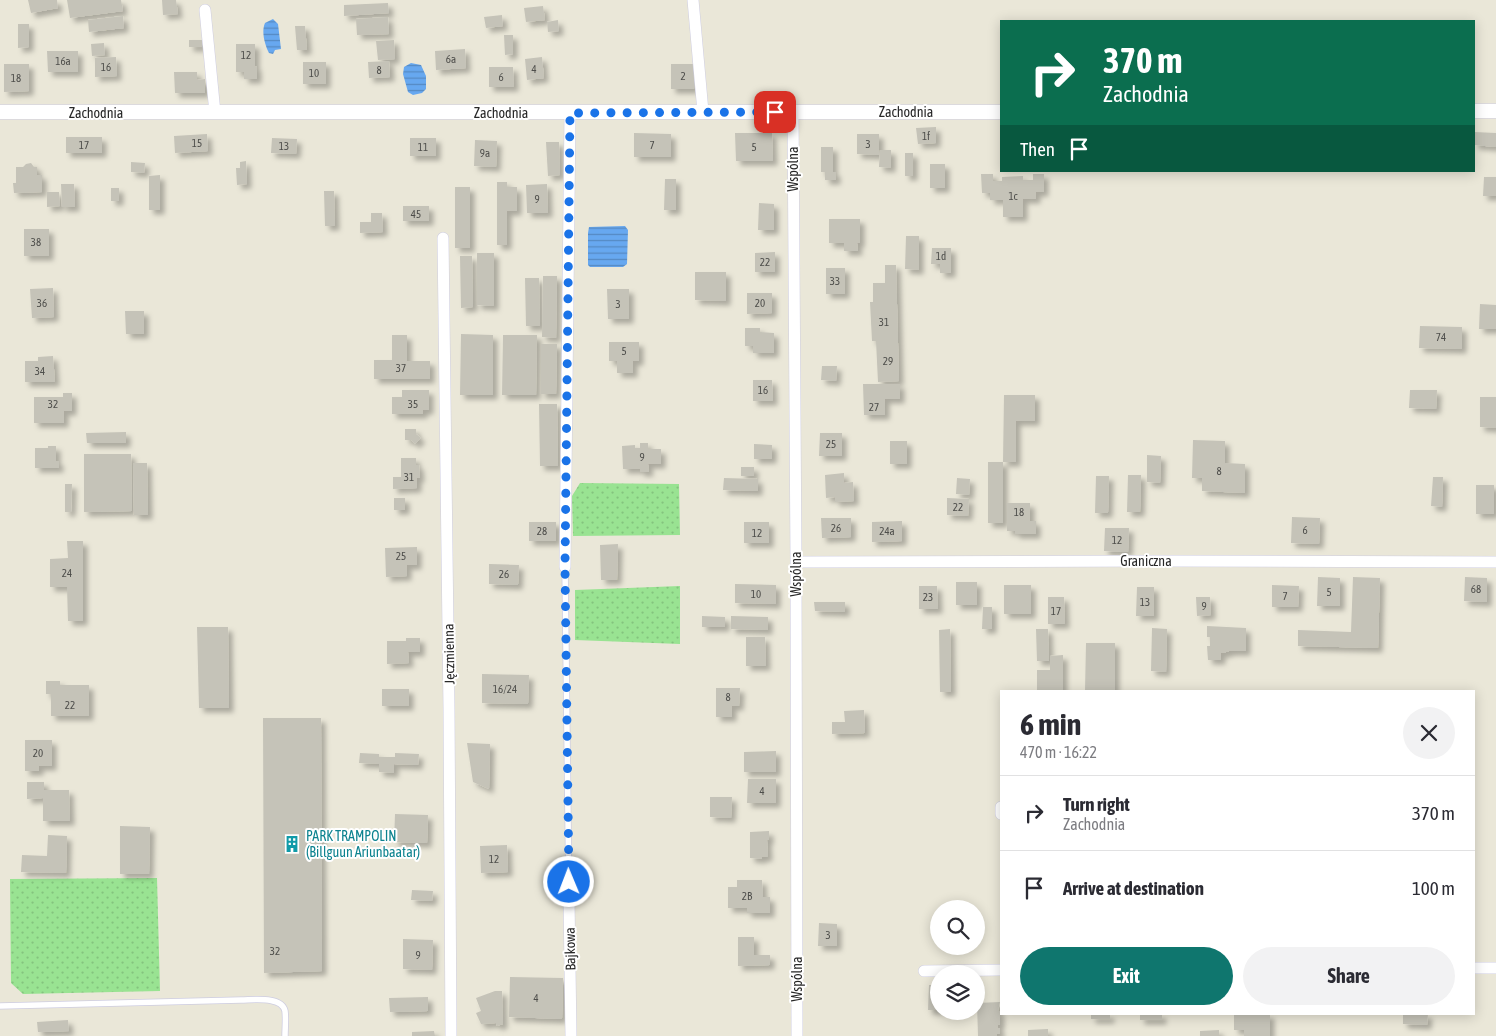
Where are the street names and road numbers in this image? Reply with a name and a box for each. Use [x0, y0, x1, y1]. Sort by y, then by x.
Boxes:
street label: Zachodnia [879, 104, 933, 120]
street label: Zachodnia [69, 105, 123, 121]
street label: Zachodnia [474, 105, 528, 121]
street label: Wspólna [785, 147, 801, 191]
street label: Wspólna [788, 552, 804, 596]
street label: Graniczna [1120, 553, 1172, 569]
street label: Jęczmienna [440, 623, 458, 685]
street label: Bajkowa [562, 927, 578, 971]
street label: Wspólna [789, 957, 805, 1001]

